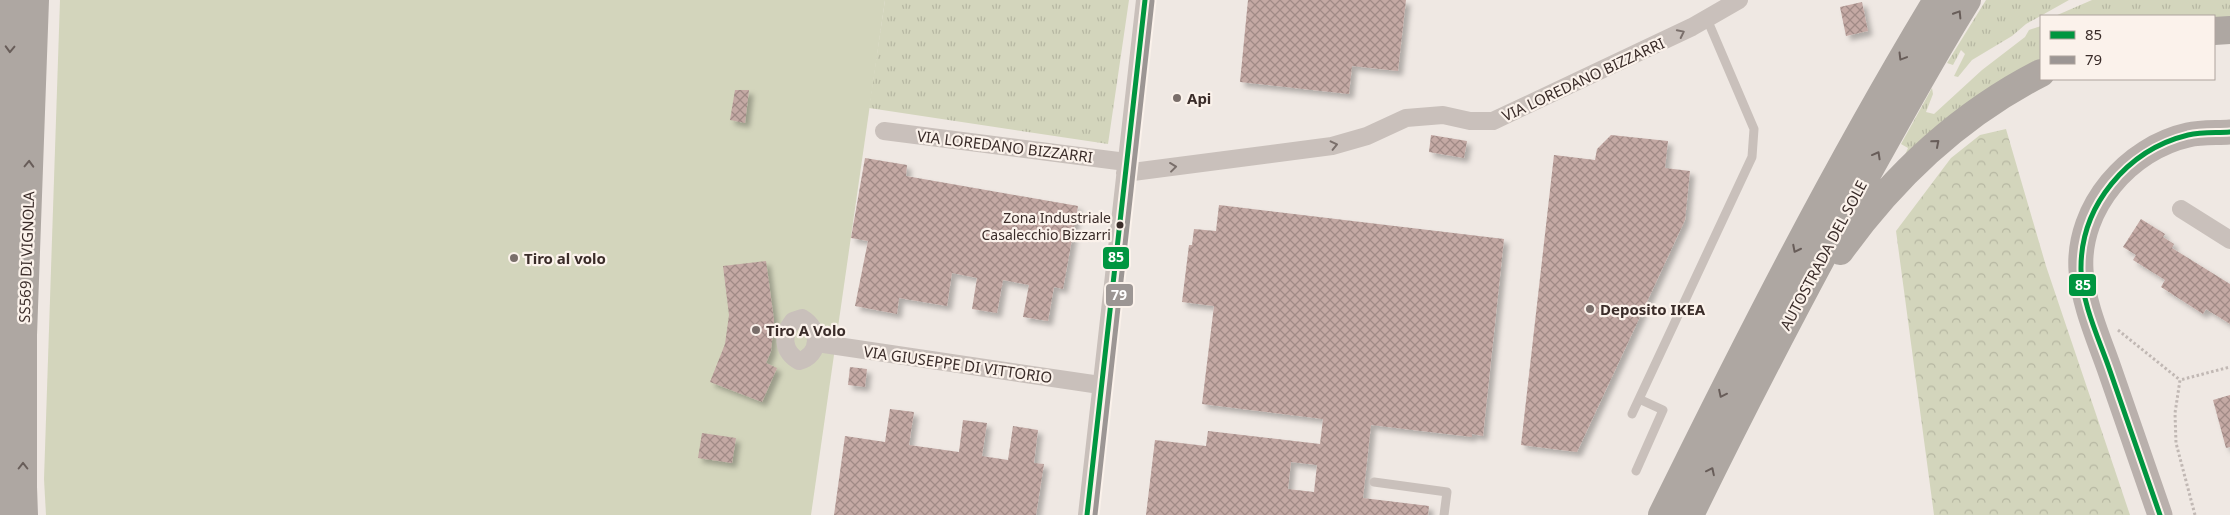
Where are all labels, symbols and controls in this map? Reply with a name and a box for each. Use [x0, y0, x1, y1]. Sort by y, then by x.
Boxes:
one-way arrow [1952, 11, 1962, 20]
legend [2040, 15, 2215, 80]
text: 85 [2085, 24, 2102, 44]
one-way arrow [1676, 29, 1685, 39]
street label: VIA LOREDANO BIZZARRI [1499, 33, 1667, 125]
one-way arrow [5, 45, 15, 53]
text: 79 [2085, 49, 2102, 69]
one-way arrow [1899, 51, 1909, 60]
place label: Api [1187, 88, 1211, 108]
marker: Api [1171, 92, 1183, 104]
street label: VIA LOREDANO BIZZARRI [916, 125, 1094, 167]
one-way arrow [1330, 140, 1339, 151]
one-way arrow [1930, 140, 1939, 149]
one-way arrow [1871, 152, 1881, 161]
one-way arrow [24, 160, 34, 168]
one-way arrow [1170, 162, 1178, 173]
street label: AUTOSTRADA DEL SOLE [1775, 177, 1871, 333]
street label: SS569 DI VIGNOLA [14, 190, 38, 323]
place label: Zona Industriale Casalecchio Bizzarri [982, 208, 1111, 244]
marker: Zona Industriale Casalecchio Bizzarri [1115, 220, 1125, 230]
one-way arrow [1792, 244, 1802, 253]
line badge: 85 [1102, 246, 1130, 270]
text: 85 [1108, 247, 1124, 266]
place label: Tiro al volo [524, 248, 606, 268]
marker: Tiro al volo [508, 252, 520, 264]
line badge: 85 [2068, 273, 2097, 297]
text: 85 [2075, 275, 2091, 294]
line badge: 79 [1105, 283, 1134, 307]
text: 79 [1111, 285, 1127, 304]
place label: Deposito IKEA [1600, 299, 1706, 319]
marker: Deposito IKEA [1584, 303, 1596, 315]
place label: Tiro A Volo [766, 320, 846, 340]
marker: Tiro A Volo [750, 324, 762, 336]
street label: VIA GIUSEPPE DI VITTORIO [863, 341, 1053, 387]
one-way arrow [1718, 389, 1728, 398]
one-way arrow [18, 462, 28, 470]
one-way arrow [1705, 467, 1715, 476]

